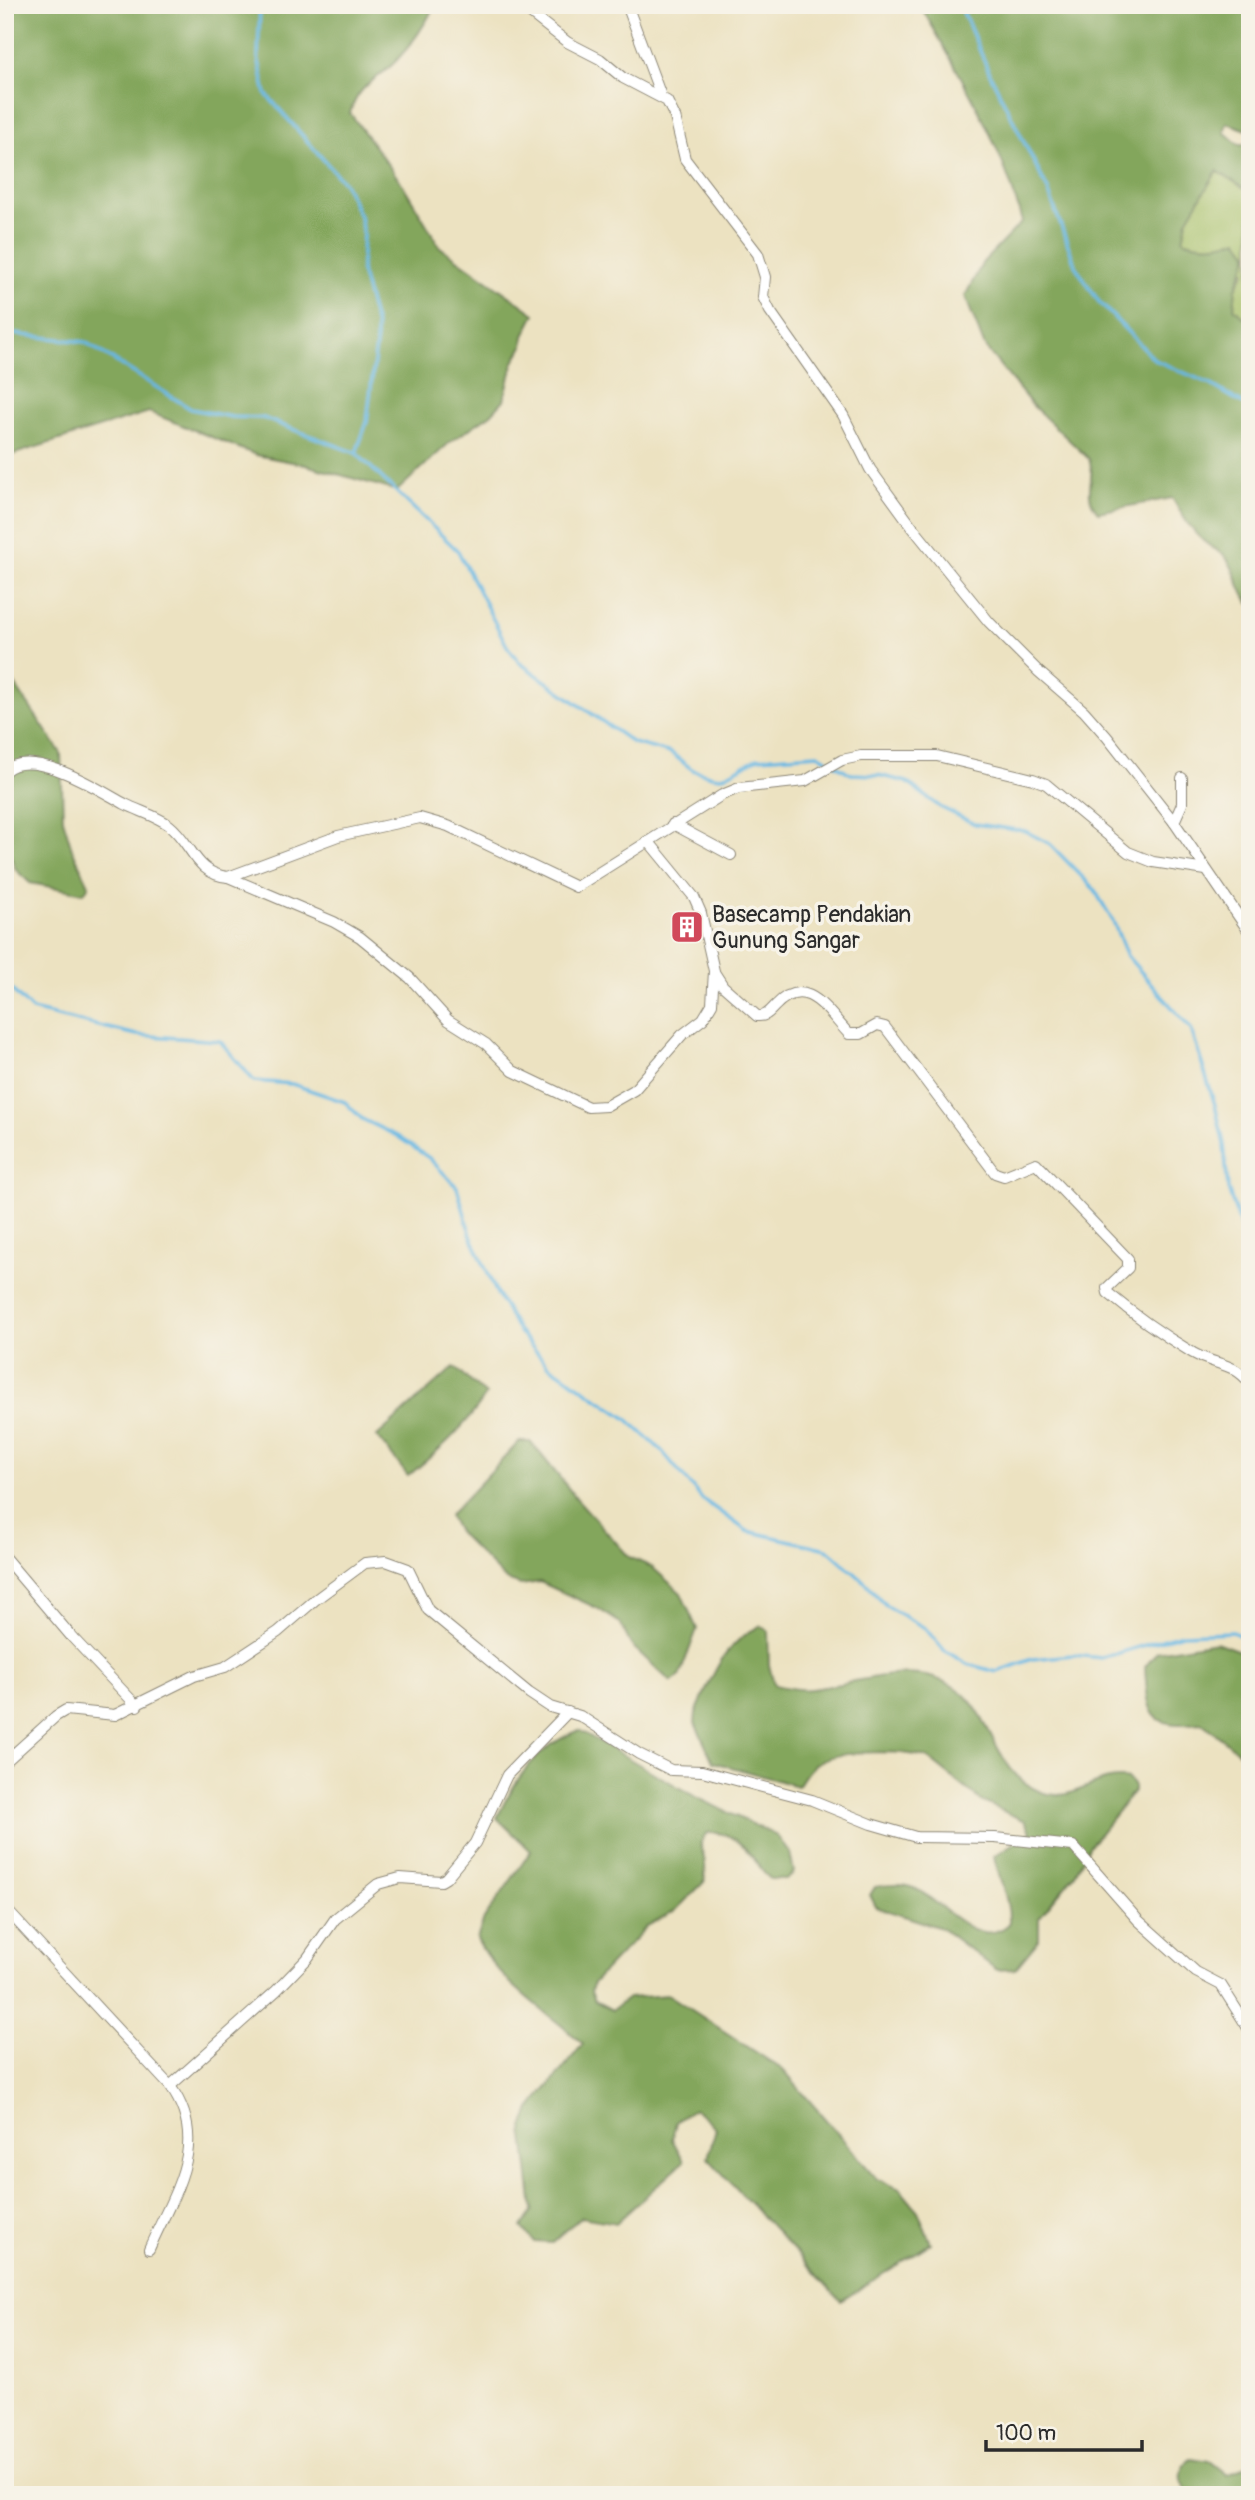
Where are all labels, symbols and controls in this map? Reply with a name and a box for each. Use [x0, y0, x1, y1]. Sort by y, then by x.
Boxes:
place label: Basecamp Pendakian Gunung Sangar [712, 900, 911, 955]
building icon: Basecamp Pendakian Gunung Sangar [668, 908, 706, 946]
scale bar [986, 2409, 1141, 2453]
text: 100 m [996, 2420, 1056, 2447]

